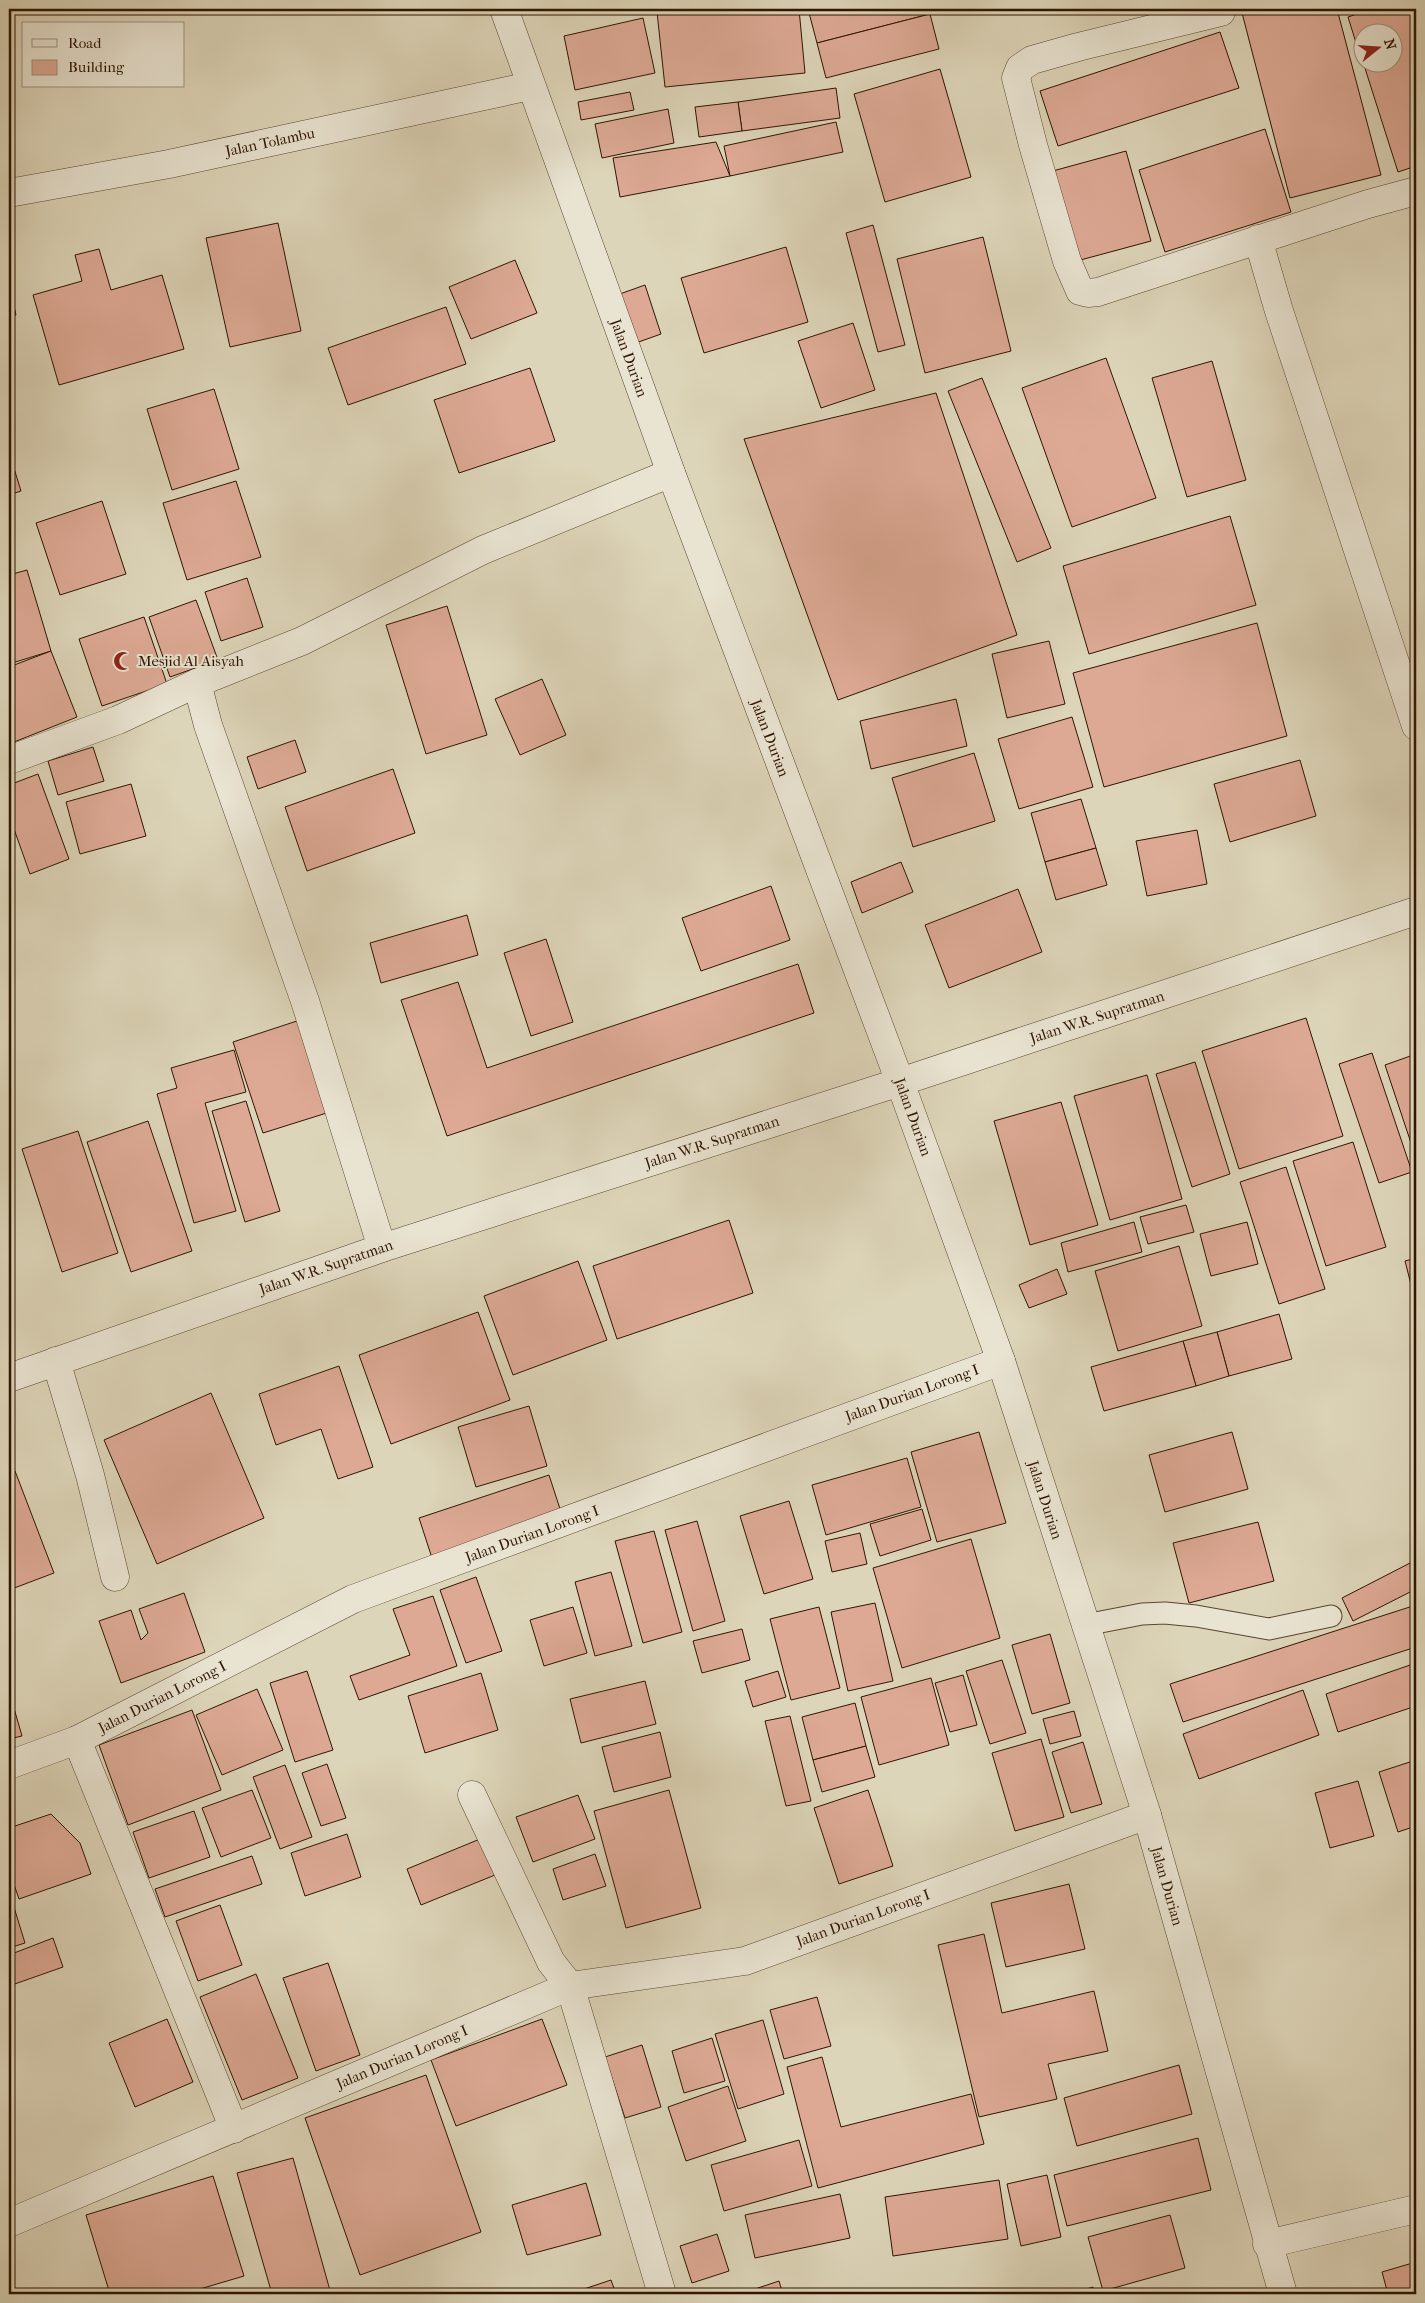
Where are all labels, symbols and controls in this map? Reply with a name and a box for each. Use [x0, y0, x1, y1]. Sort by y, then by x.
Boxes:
legend [22, 22, 185, 88]
north arrow [1352, 22, 1402, 72]
text: Road [68, 34, 102, 52]
text: N [1380, 37, 1400, 52]
text: Building [68, 58, 125, 76]
street label: Jalan Tolambu [223, 124, 317, 160]
street label: Jalan Durian [606, 316, 652, 400]
mosque icon: Mesjid Al Aisyah [112, 650, 134, 672]
place label: Mesjid Al Aisyah [138, 652, 245, 670]
street label: Jalan Durian [747, 696, 793, 780]
street label: Jalan W.R. Supratman [1027, 987, 1167, 1048]
street label: Jalan Durian [890, 1075, 936, 1159]
street label: Jalan W.R. Supratman [642, 1112, 782, 1173]
street label: Jalan W.R. Supratman [256, 1236, 395, 1299]
street label: Jalan Durian Lorong I [842, 1360, 981, 1426]
street label: Jalan Durian [1024, 1457, 1066, 1542]
street label: Jalan Durian Lorong I [462, 1501, 601, 1567]
street label: Jalan Durian Lorong I [94, 1657, 229, 1737]
street label: Jalan Durian [1147, 1843, 1187, 1928]
street label: Jalan Durian Lorong I [793, 1885, 932, 1951]
street label: Jalan Durian Lorong I [333, 2021, 471, 2093]

